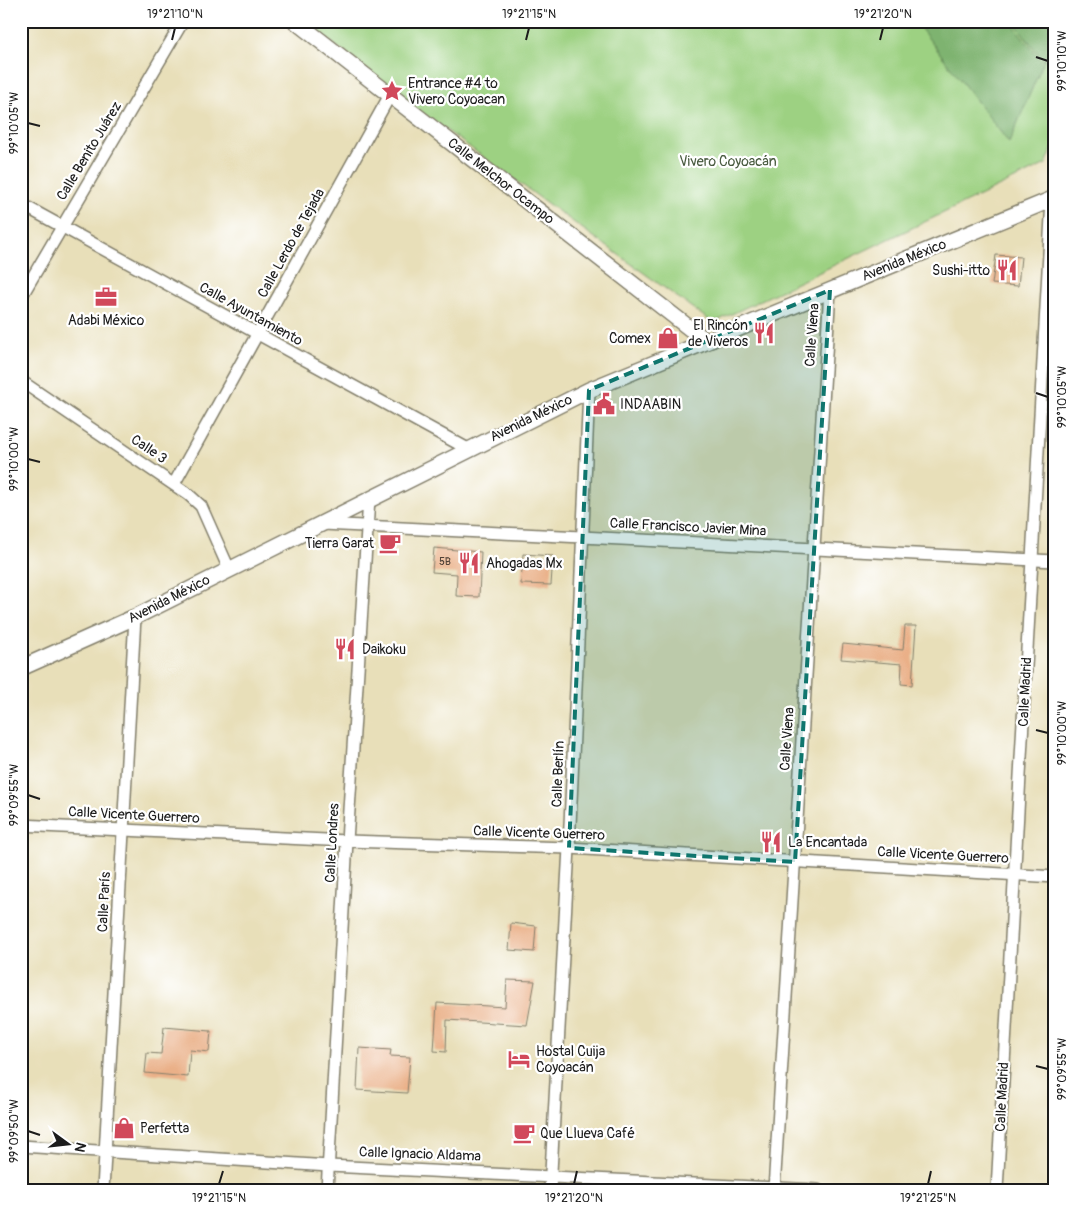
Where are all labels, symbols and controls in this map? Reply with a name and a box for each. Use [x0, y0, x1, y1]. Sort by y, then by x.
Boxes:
text: 19°21'10"N [147, 7, 203, 22]
text: 19°21'15"N [502, 7, 556, 22]
text: 19°21'20"N [854, 7, 912, 22]
text: 99°10'10"W [1055, 31, 1070, 91]
place label: Entrance #4 to Vivero Coyoacan [408, 75, 505, 108]
place icon: Entrance #4 to Vivero Coyoacan [379, 78, 405, 104]
text: 99°10'05"W [7, 92, 22, 154]
street label: Calle Benito Juárez [53, 99, 125, 203]
street label: Calle Melchor Ocampo [444, 134, 558, 228]
park label: Vivero Coyoacán [679, 153, 777, 170]
street label: Calle Lerdo de Tejada [254, 185, 328, 301]
street label: Avenida México [859, 235, 949, 285]
restaurant icon: Sushi-itto [994, 257, 1020, 283]
place label: Sushi-itto [932, 262, 990, 279]
street label: Calle Ayuntamiento [196, 279, 306, 350]
office icon: Adabi México [93, 284, 119, 310]
street label: Calle Viena [801, 303, 823, 367]
place label: Adabi México [68, 312, 145, 329]
place label: El Rincón de Viveros [688, 317, 749, 350]
restaurant icon: El Rincón de Viveros [751, 320, 777, 346]
shop icon: Comex [655, 325, 681, 351]
place label: Comex [609, 330, 651, 347]
text: 99°10'05"W [1055, 366, 1070, 428]
street label: Avenida México [487, 391, 575, 445]
public building icon: INDAABIN [591, 391, 617, 417]
place label: INDAABIN [620, 396, 681, 413]
text: 99°10'00"W [7, 427, 22, 491]
street label: Calle 3 [128, 431, 170, 467]
street label: Calle Francisco Javier Mina [609, 514, 767, 540]
cafe icon: Tierra Garat [377, 530, 403, 556]
place label: Tierra Garat [305, 535, 374, 552]
restaurant icon: Ahogadas Mx [456, 550, 482, 576]
house number: 5B [439, 555, 451, 568]
place label: Ahogadas Mx [486, 555, 562, 572]
street label: Avenida México [125, 571, 213, 627]
restaurant icon: Daikoku [332, 636, 358, 662]
place label: Daikoku [362, 641, 406, 658]
street label: Calle Madrid [1015, 657, 1035, 727]
text: 99°10'00"W [1055, 701, 1070, 765]
street label: Calle Viena [776, 707, 798, 771]
street label: Calle Berlín [548, 740, 568, 808]
text: 99°09'55"W [7, 764, 22, 826]
street label: Calle Londres [321, 802, 343, 883]
street label: Calle Vicente Guerrero [68, 803, 201, 827]
street label: Calle Vicente Guerrero [473, 822, 606, 844]
restaurant icon: La Encantada [758, 829, 784, 855]
place label: La Encantada [788, 834, 867, 851]
street label: Calle Vicente Guerrero [877, 843, 1010, 867]
street label: Calle París [94, 871, 114, 933]
text: 99°09'55"W [1055, 1038, 1070, 1100]
place label: Hostal Cuija Coyoacán [536, 1043, 605, 1076]
hotel icon: Hostal Cuija Coyoacán [506, 1046, 532, 1072]
street label: Calle Madrid [992, 1062, 1012, 1132]
text: 99°09'50"W [7, 1099, 22, 1163]
shop icon: Perfetta [111, 1115, 137, 1141]
north arrow [42, 1118, 92, 1168]
place label: Perfetta [140, 1120, 189, 1137]
cafe icon: Que Llueva Café [511, 1120, 537, 1146]
place label: Que Llueva Café [540, 1125, 635, 1142]
text: N [71, 1140, 90, 1154]
street label: Calle Ignacio Aldama [359, 1143, 481, 1165]
text: 19°21'15"N [192, 1191, 246, 1206]
text: 19°21'20"N [545, 1191, 603, 1206]
text: 19°21'25"N [900, 1191, 956, 1206]

